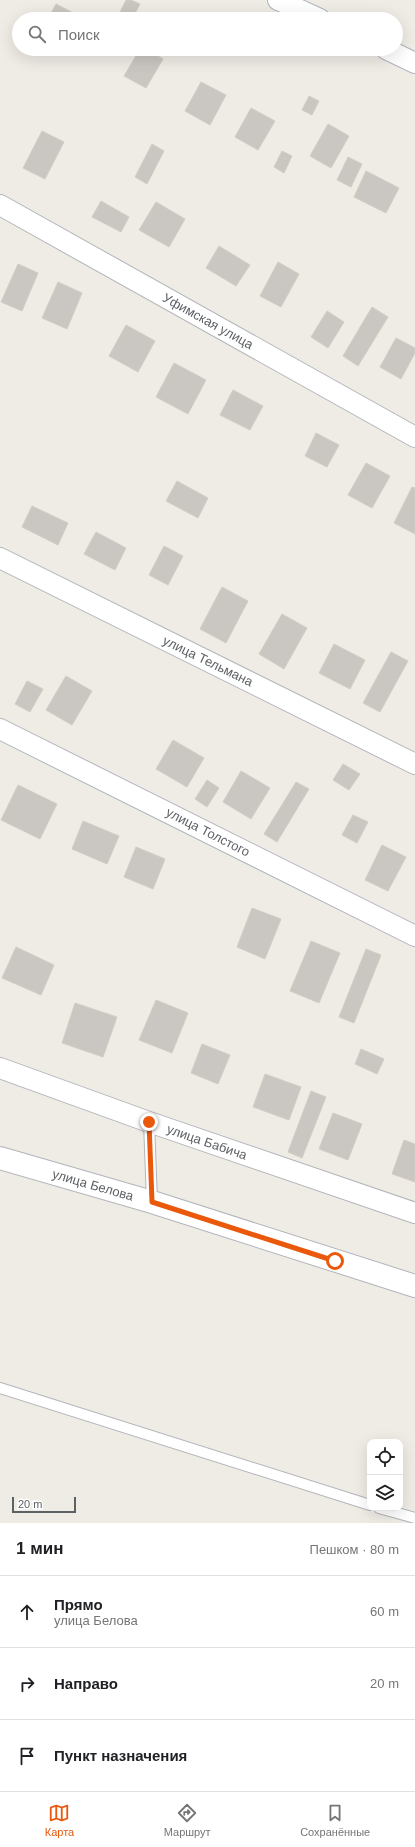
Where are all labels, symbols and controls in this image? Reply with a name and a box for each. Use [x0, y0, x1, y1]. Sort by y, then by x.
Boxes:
search box [12, 12, 403, 56]
icon: search [26, 23, 48, 45]
text: Поиск [58, 26, 100, 43]
street label: Уфимская улица [160, 290, 257, 352]
street label: улица Тельмана [161, 633, 256, 690]
street label: улица Толстого [164, 804, 252, 860]
route end [140, 1113, 158, 1131]
street label: улица Бабича [165, 1121, 250, 1163]
street label: улица Белова [51, 1166, 136, 1204]
route start [326, 1252, 344, 1270]
map controls [367, 1439, 403, 1511]
button: locate [367, 1439, 403, 1475]
button: layers [367, 1475, 403, 1511]
scale bar [12, 1495, 76, 1514]
text: 20 m [18, 1498, 42, 1510]
text: 1 мин [16, 1539, 63, 1558]
text: Пешком · 80 m [310, 1542, 399, 1557]
text: Прямо [54, 1596, 103, 1613]
icon: ahead [16, 1601, 38, 1623]
text: 60 m [370, 1604, 399, 1619]
text: улица Белова [54, 1613, 138, 1628]
icon: right [16, 1673, 38, 1695]
text: Направо [54, 1675, 118, 1692]
text: 20 m [370, 1676, 399, 1691]
icon: arrive [16, 1745, 38, 1767]
text: Пункт назначения [54, 1747, 187, 1764]
tab: Карта [45, 1802, 74, 1838]
tab: Маршрут [164, 1802, 211, 1838]
tab: Сохранённые [300, 1802, 370, 1838]

